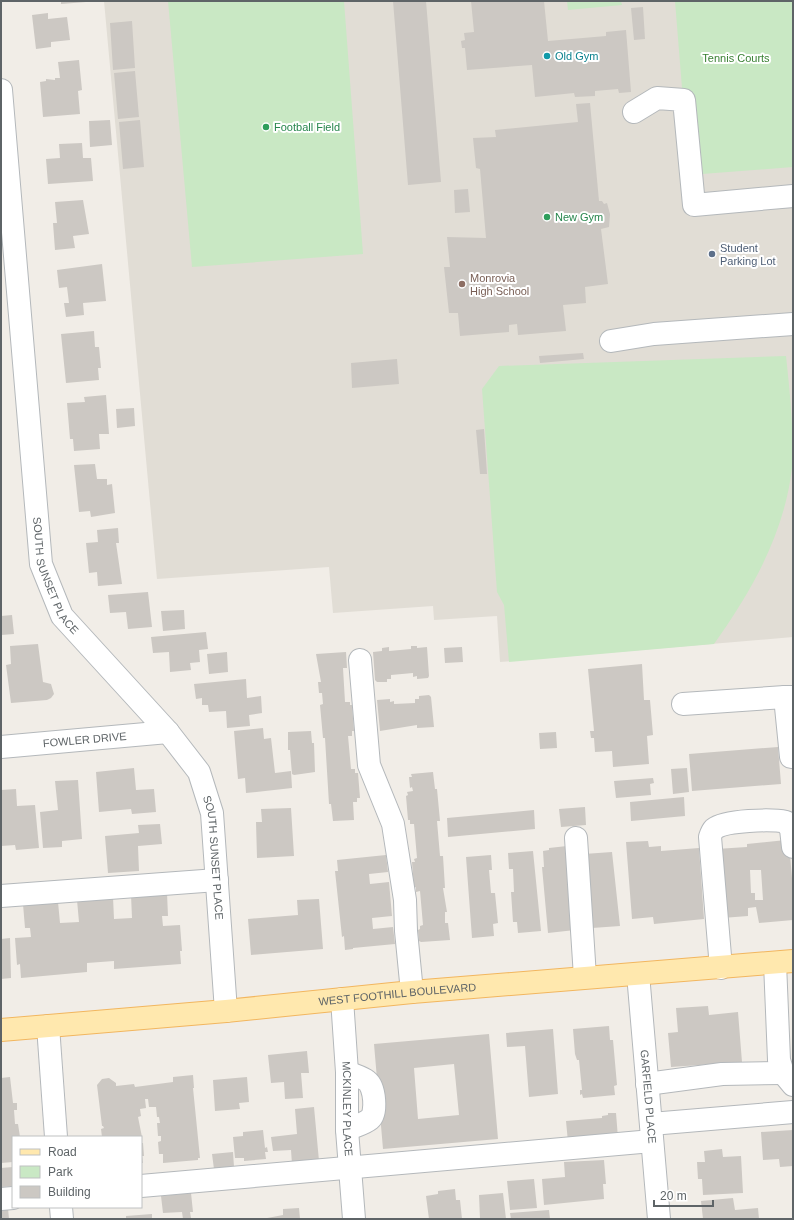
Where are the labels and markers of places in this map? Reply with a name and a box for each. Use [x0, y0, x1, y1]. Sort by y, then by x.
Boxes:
place label: Old Gym [555, 50, 598, 62]
marker: Old Gym [542, 51, 552, 61]
place label: Football Field [274, 121, 340, 133]
marker: Football Field [261, 122, 271, 132]
place label: New Gym [555, 211, 603, 223]
marker: New Gym [542, 212, 552, 222]
place label: Student Parking Lot [720, 242, 776, 267]
marker: Student Parking Lot [707, 249, 717, 259]
place label: Monrovia High School [470, 272, 529, 297]
marker: Monrovia High School [457, 279, 467, 289]

